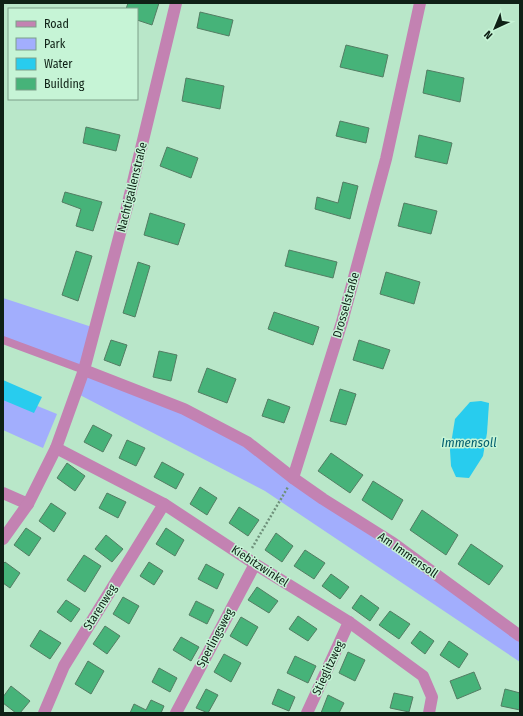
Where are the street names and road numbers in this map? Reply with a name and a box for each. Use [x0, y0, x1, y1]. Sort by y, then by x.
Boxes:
street label: Nachtigallenstraße [114, 140, 150, 234]
street label: Drosselstraße [330, 271, 362, 339]
street label: Am Immensoll [375, 529, 441, 581]
street label: Kiebitzwinkel [229, 542, 291, 590]
street label: Starenweg [80, 581, 120, 632]
street label: Sperlingsweg [194, 606, 237, 670]
street label: Stieglitzweg [309, 638, 347, 698]

